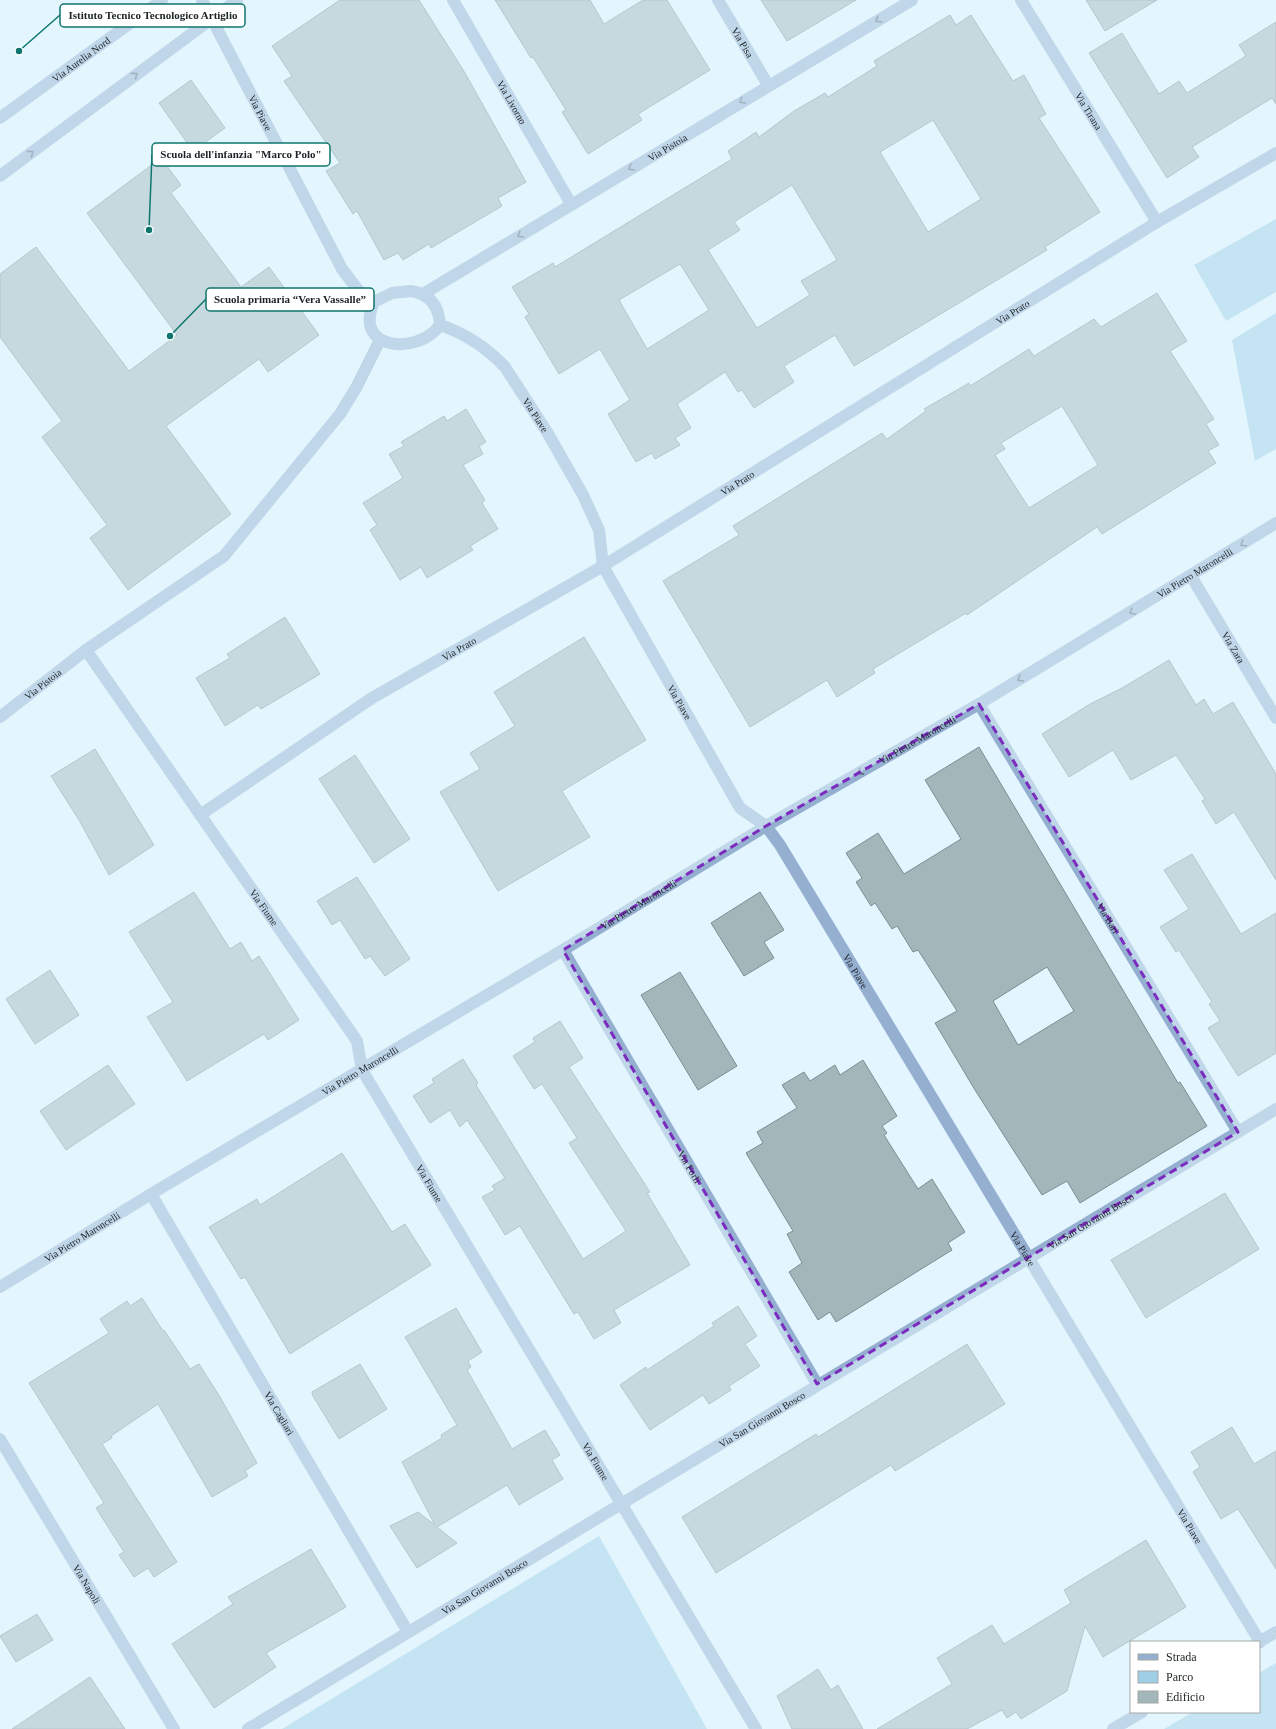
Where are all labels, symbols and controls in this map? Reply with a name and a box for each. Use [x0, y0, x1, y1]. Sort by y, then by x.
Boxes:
callout: Istituto Tecnico Tecnologico Artiglio [60, 4, 245, 27]
text: Istituto Tecnico Tecnologico Artiglio [69, 9, 238, 21]
one-way arrow [875, 15, 882, 22]
street label: Via Pisa [730, 25, 756, 60]
street label: Via Aurelia Nord [50, 34, 112, 84]
one-way arrow [131, 73, 138, 80]
street label: Via Livorno [495, 78, 529, 126]
street label: Via Tirana [1073, 90, 1105, 132]
street label: Via Piave [247, 93, 275, 133]
one-way arrow [739, 96, 746, 103]
street label: Via Pistoia [646, 131, 689, 163]
callout: Scuola dell'infanzia "Marco Polo" [152, 143, 330, 166]
text: Scuola dell'infanzia "Marco Polo" [160, 148, 322, 160]
one-way arrow [27, 151, 34, 158]
one-way arrow [628, 163, 635, 170]
one-way arrow [517, 230, 524, 238]
callout: Scuola primaria “Vera Vassalle” [206, 288, 374, 311]
text: Scuola primaria “Vera Vassalle” [214, 293, 366, 305]
street label: Via Prato [994, 297, 1031, 326]
street label: Via Piave [521, 396, 551, 434]
street label: Via Prato [718, 468, 756, 497]
one-way arrow [1240, 539, 1247, 547]
street label: Via Pietro Maroncelli [1155, 545, 1235, 600]
one-way arrow [1129, 607, 1136, 614]
street label: Via Zara [1220, 629, 1248, 665]
street label: Via Prato [440, 634, 478, 662]
street label: Via Pistoia [22, 666, 64, 702]
one-way arrow [1017, 674, 1024, 681]
street label: Via Piave [666, 682, 695, 722]
street label: Via Pietro Maroncelli [877, 713, 957, 766]
one-way arrow [857, 768, 864, 775]
street label: Via Pietro Maroncelli [598, 877, 678, 932]
street label: Via Fiume [248, 887, 281, 928]
street label: Via Bari [1095, 901, 1122, 935]
street label: Via Piave [841, 951, 871, 991]
street label: Via Pietro Maroncelli [320, 1043, 400, 1097]
street label: Via Forlì [676, 1148, 704, 1185]
street label: Via Fiume [414, 1162, 445, 1204]
street label: Via San Giovanni Bosco [1046, 1191, 1136, 1251]
street label: Via Pietro Maroncelli [42, 1209, 122, 1264]
street label: Via Piave [1008, 1229, 1038, 1268]
street label: Via Cagliari [262, 1389, 297, 1437]
street label: Via San Giovanni Bosco [717, 1389, 807, 1449]
street label: Via Fiume [580, 1440, 612, 1483]
street label: Via Piave [1175, 1507, 1205, 1546]
street label: Via San Giovanni Bosco [439, 1556, 529, 1617]
street label: Via Napoli [71, 1562, 103, 1606]
legend [1130, 1641, 1260, 1713]
text: Strada [1166, 1650, 1197, 1664]
text: Parco [1166, 1670, 1193, 1684]
text: Edificio [1166, 1690, 1205, 1704]

